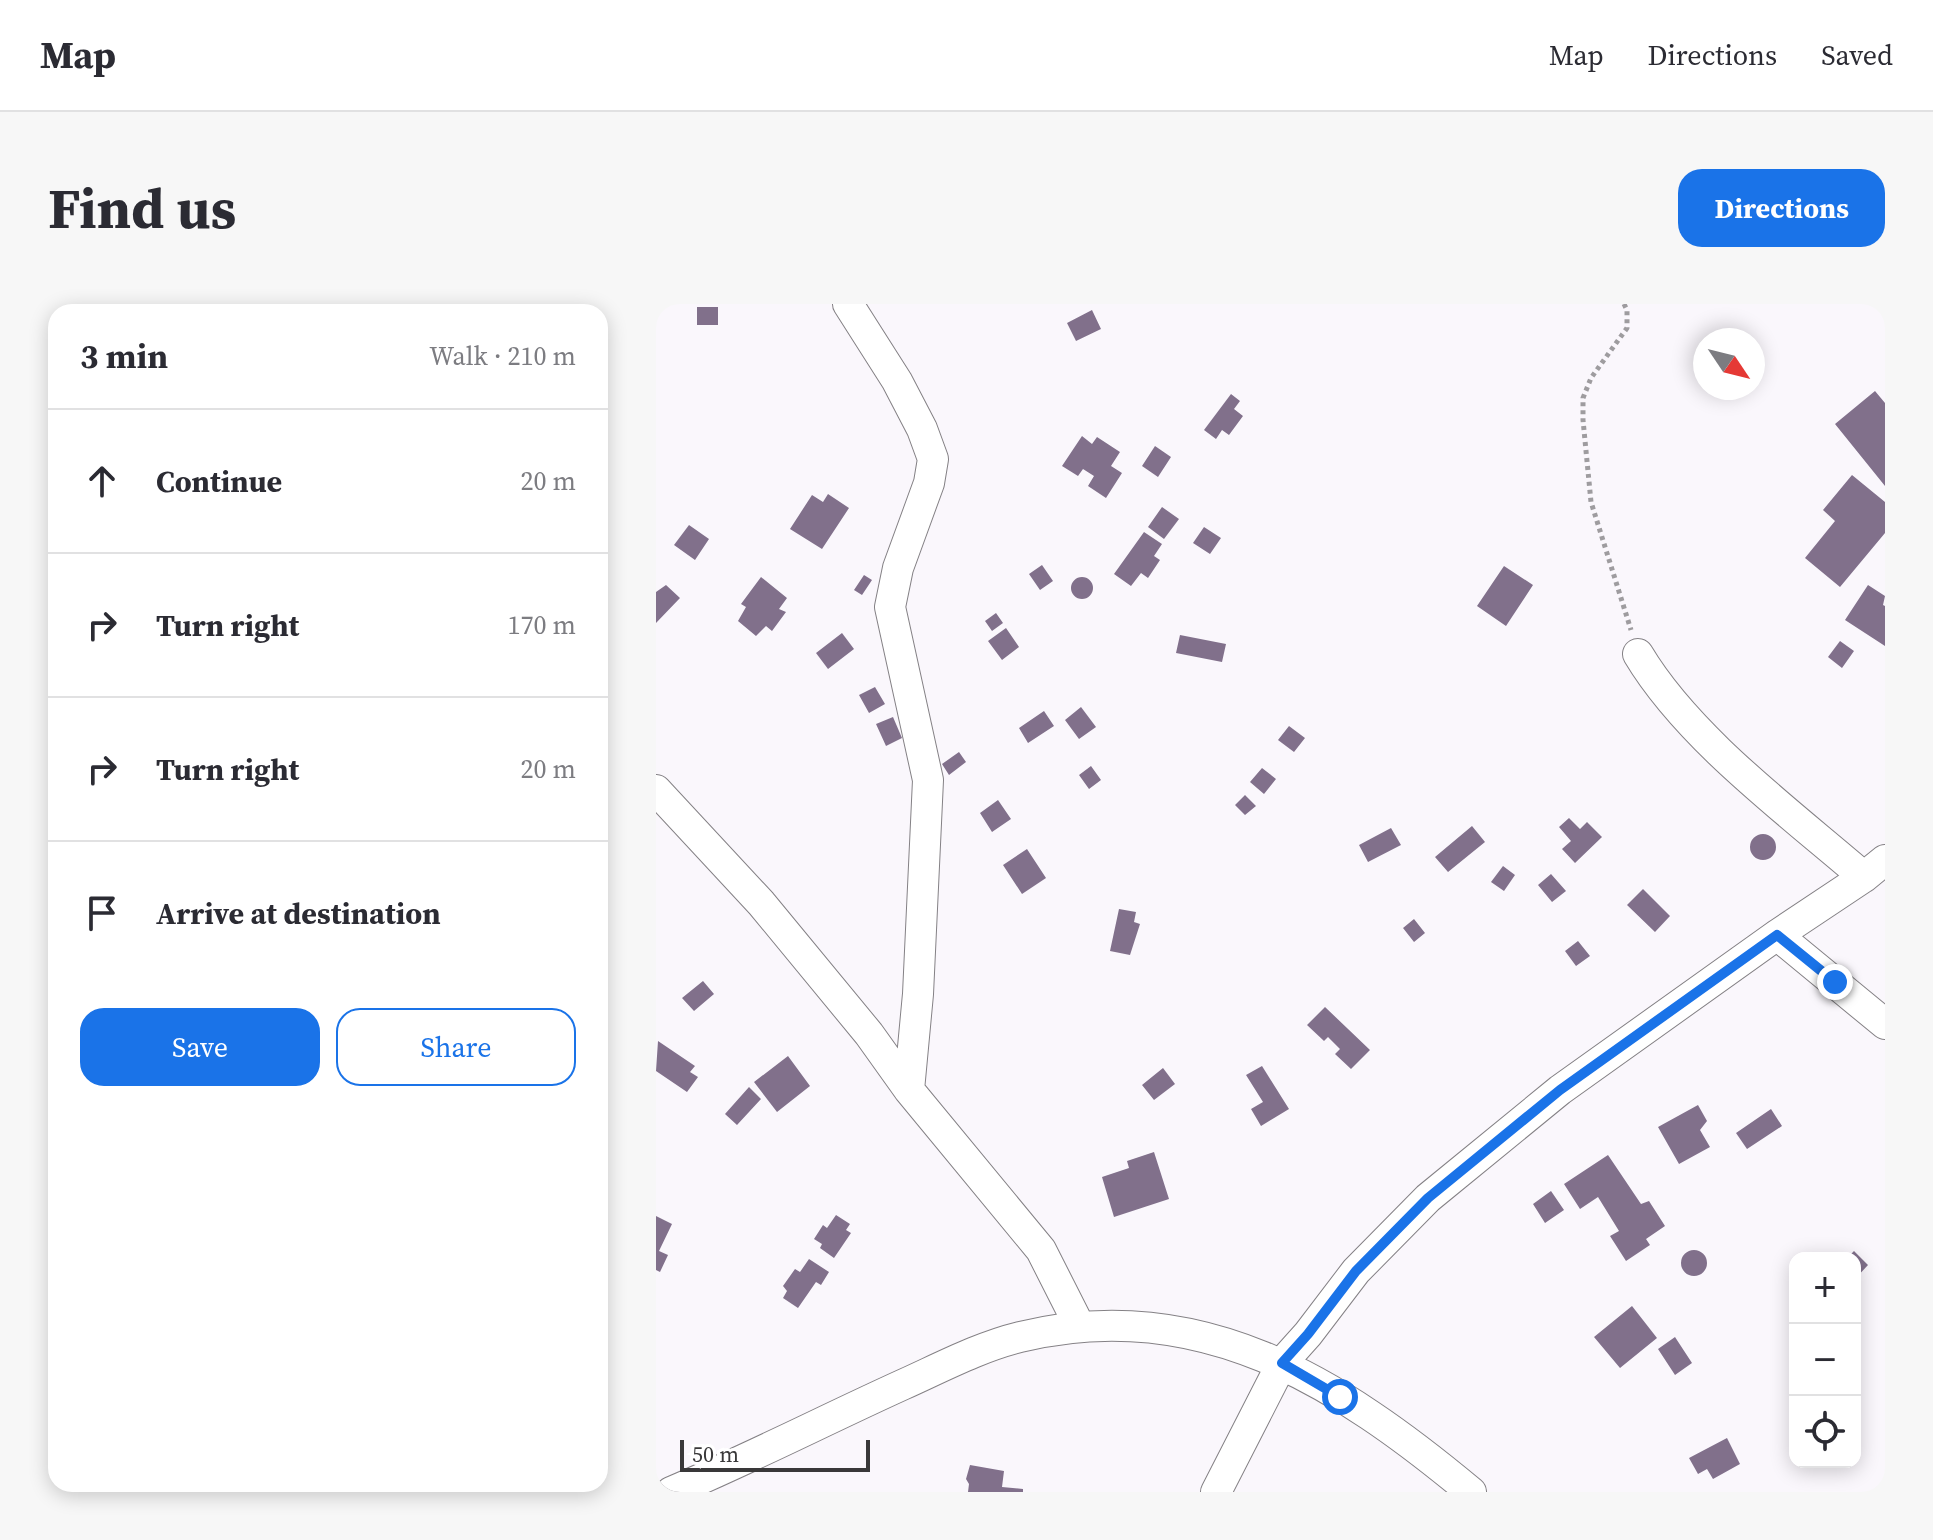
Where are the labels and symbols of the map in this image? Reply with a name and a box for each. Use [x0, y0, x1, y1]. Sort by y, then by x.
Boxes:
north arrow [1693, 328, 1765, 400]
route end [1817, 964, 1853, 1000]
route start [1322, 1379, 1358, 1415]
scale bar [680, 1436, 870, 1472]

